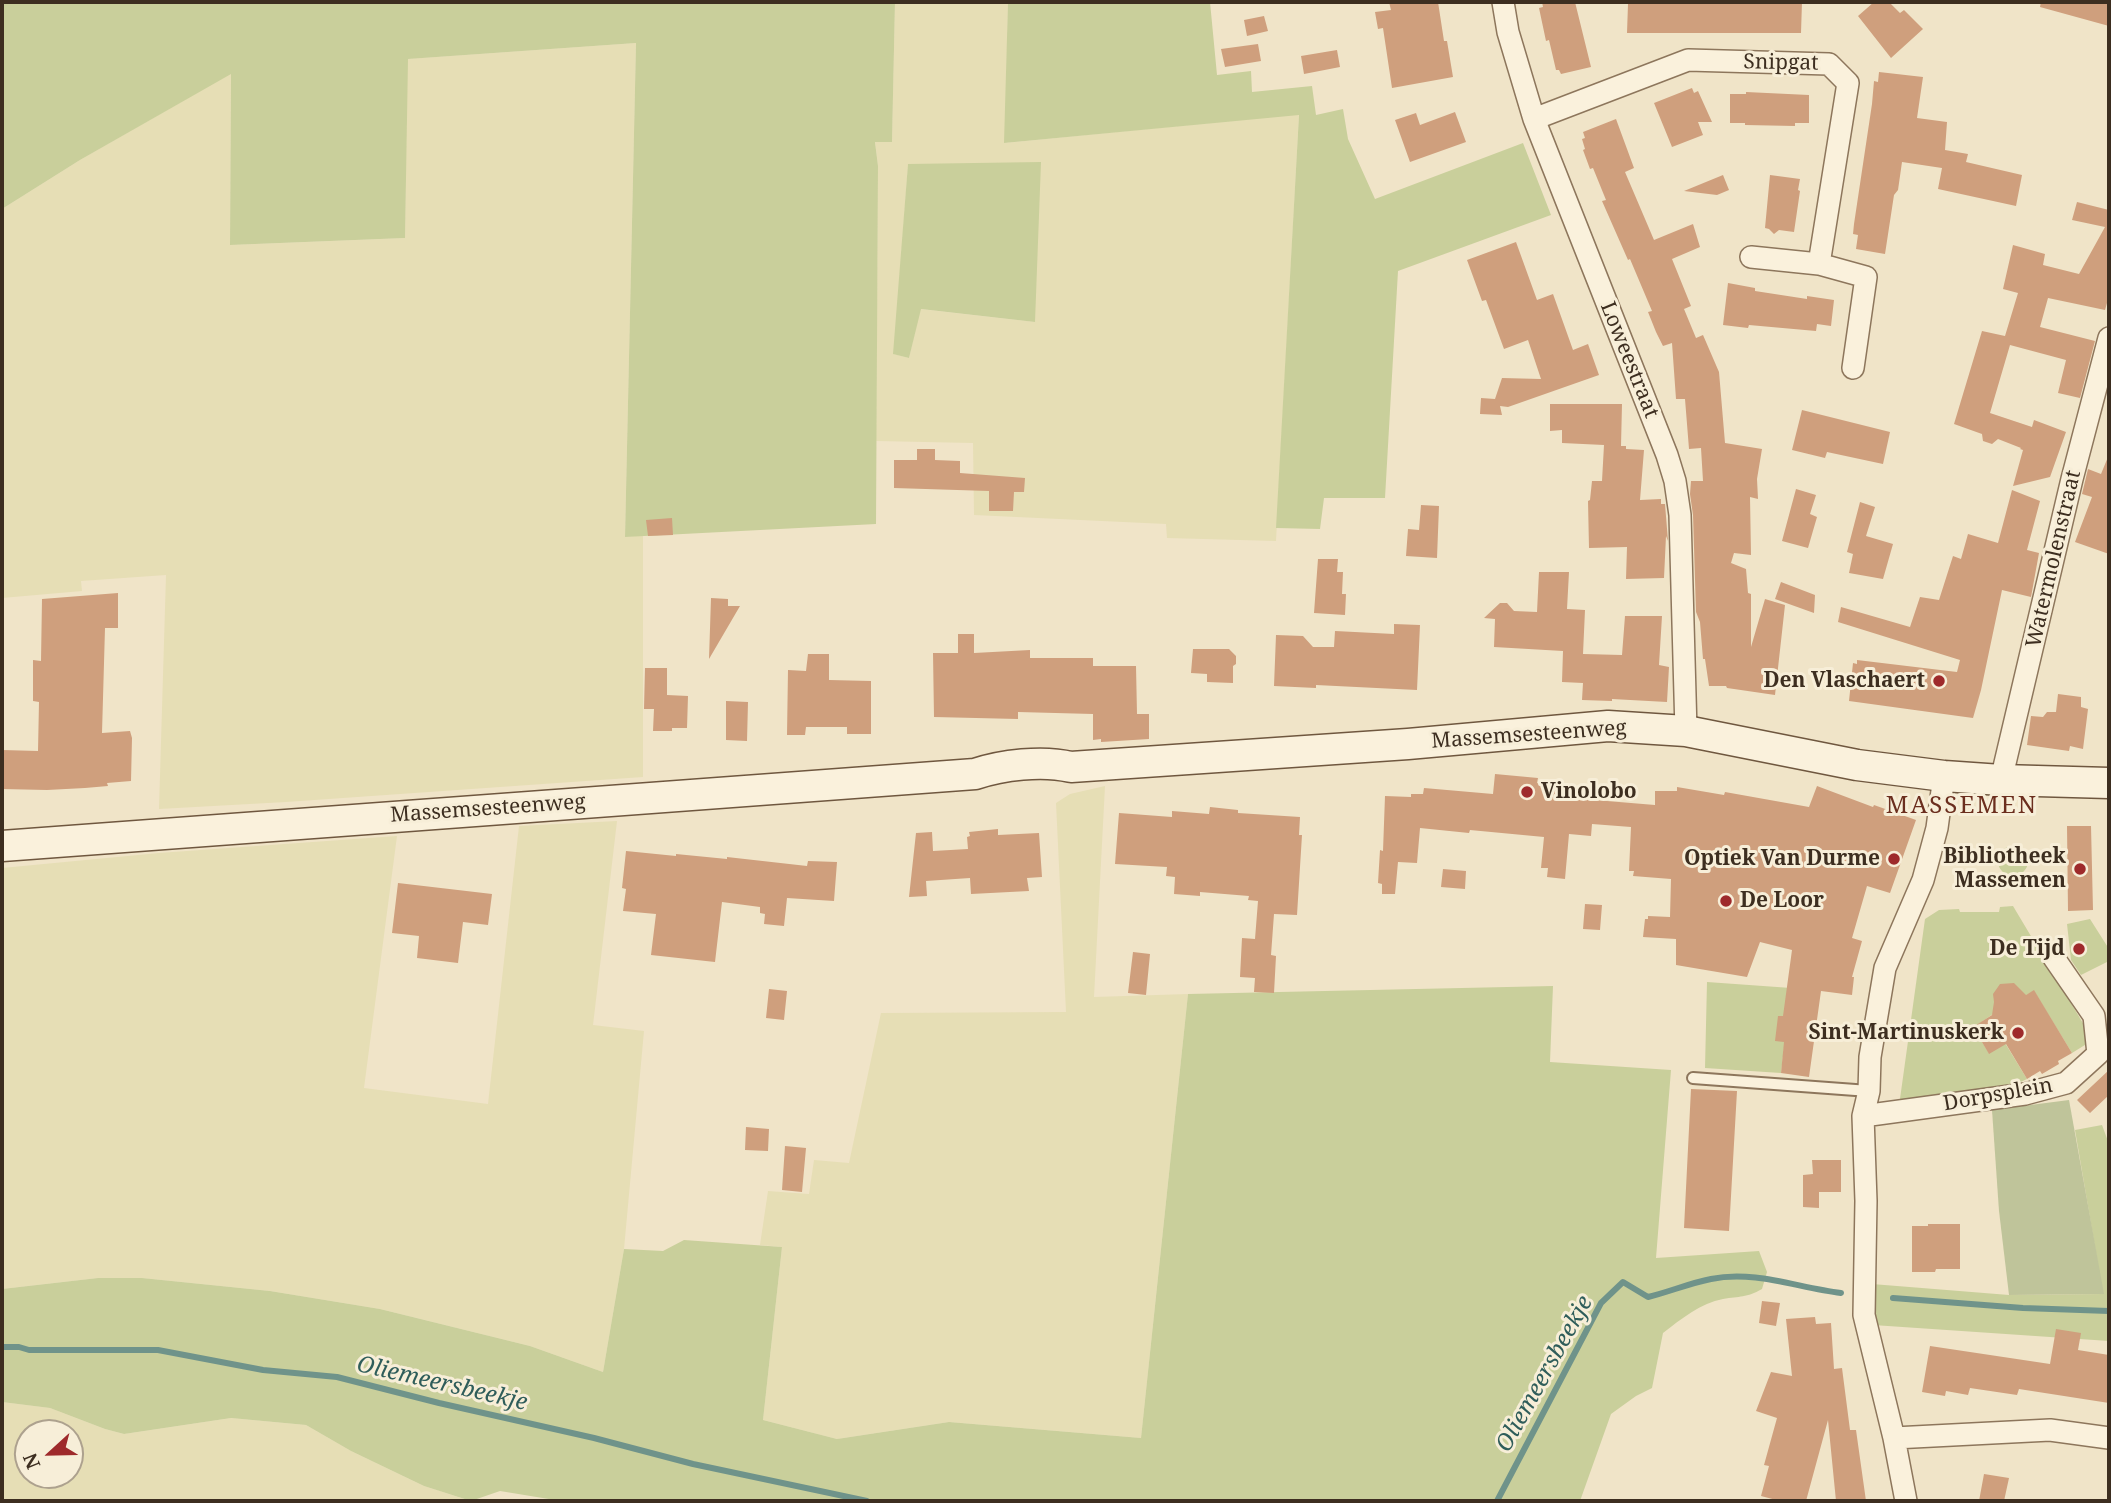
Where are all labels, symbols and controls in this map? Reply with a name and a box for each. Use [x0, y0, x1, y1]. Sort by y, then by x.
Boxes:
street label: Snipgat [1743, 50, 1819, 76]
street label: Loweestraat [1594, 298, 1664, 422]
street label: Watermolenstraat [2021, 468, 2087, 650]
place label: Den Vlaschaert [1763, 668, 1925, 694]
marker: Den Vlaschaert [1931, 673, 1947, 689]
street label: Massemsesteenweg [1430, 716, 1628, 754]
place label: Vinolobo [1541, 779, 1637, 805]
marker: Vinolobo [1519, 784, 1535, 800]
street label: Massemsesteenweg [389, 790, 587, 828]
district label: MASSEMEN [1887, 792, 2037, 820]
place label: Bibliotheek Massemen [1943, 844, 2066, 894]
place label: Optiek Van Durme [1684, 846, 1880, 872]
marker: Optiek Van Durme [1886, 851, 1902, 867]
marker: Bibliotheek Massemen [2072, 861, 2088, 877]
place label: De Loor [1740, 888, 1824, 914]
marker: De Loor [1718, 893, 1734, 909]
place label: De Tijd [1989, 936, 2065, 962]
marker: De Tijd [2071, 941, 2087, 957]
place label: Sint-Martinuskerk [1809, 1020, 2004, 1046]
marker: Sint-Martinuskerk [2010, 1025, 2026, 1041]
street label: Dorpsplein [1941, 1073, 2055, 1117]
water label: Oliemeersbeekje [1491, 1291, 1599, 1457]
water label: Oliemeersbeekje [354, 1351, 530, 1417]
north arrow [14, 1419, 84, 1489]
text: N [17, 1449, 46, 1473]

